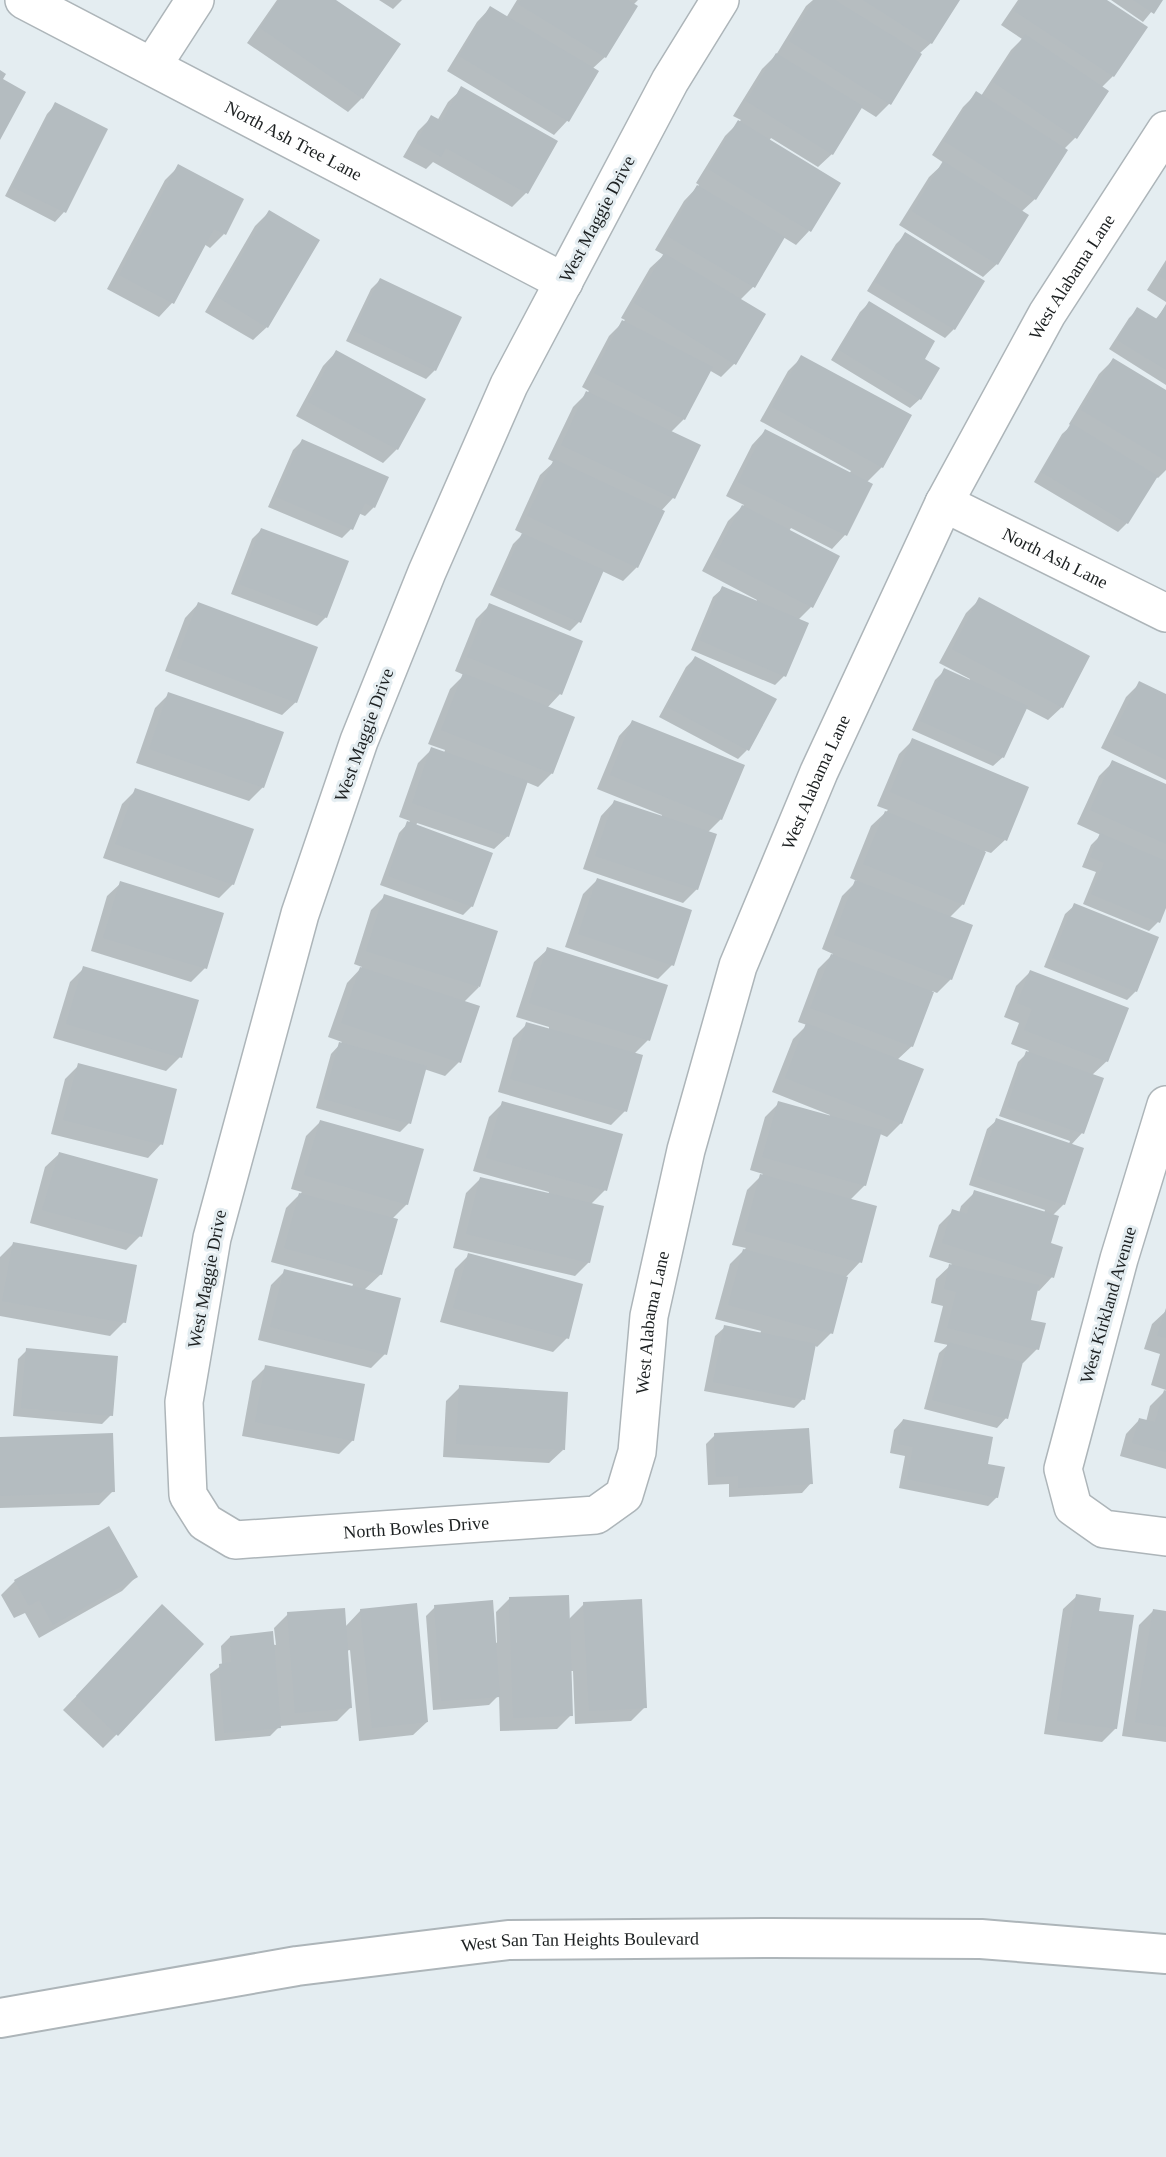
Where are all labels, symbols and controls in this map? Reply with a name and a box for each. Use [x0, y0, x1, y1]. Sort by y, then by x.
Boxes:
street label: North Ash Tree Lane [222, 97, 365, 185]
street label: West Maggie Drive [555, 152, 639, 286]
street label: West Alabama Lane [1025, 210, 1119, 343]
street label: North Ash Lane [999, 524, 1111, 593]
street label: West Maggie Drive [331, 666, 397, 804]
street label: West Alabama Lane [778, 712, 854, 852]
street label: West Maggie Drive [184, 1208, 230, 1350]
street label: West Kirkland Avenue [1076, 1224, 1140, 1386]
street label: West Alabama Lane [632, 1249, 673, 1395]
street label: North Bowles Drive [343, 1512, 490, 1542]
street label: West San Tan Heights Boulevard [460, 1929, 699, 1956]

